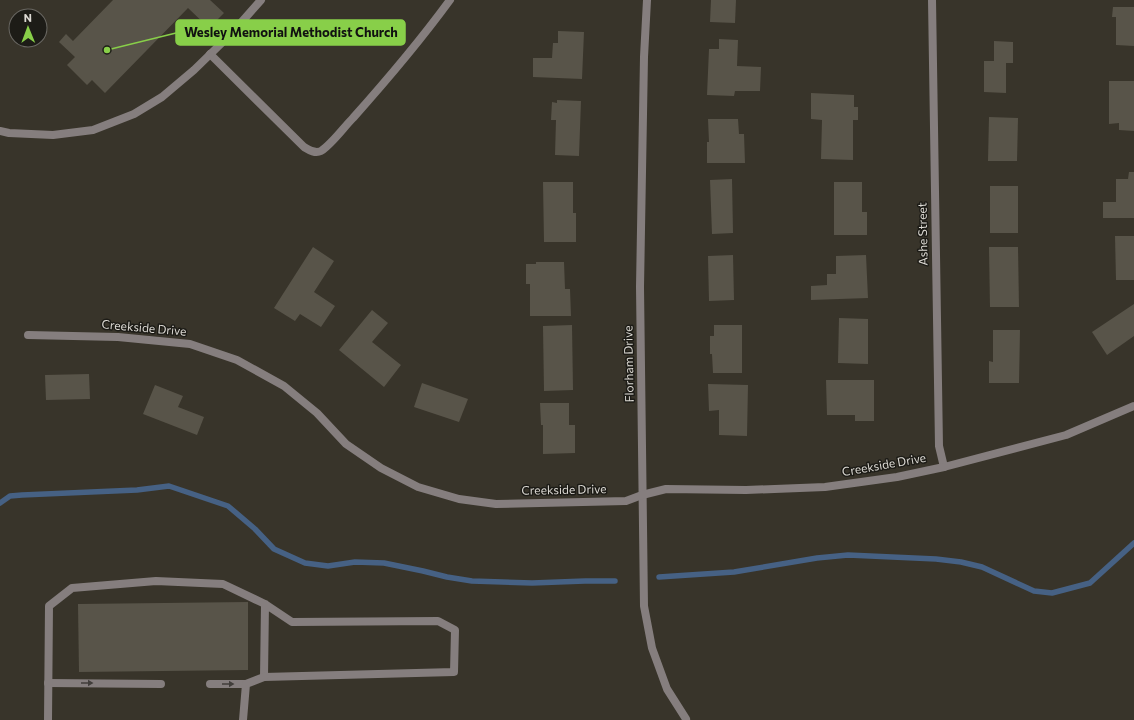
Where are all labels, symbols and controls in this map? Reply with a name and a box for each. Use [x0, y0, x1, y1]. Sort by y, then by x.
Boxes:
north arrow [8, 8, 48, 48]
text: N [24, 11, 32, 24]
callout: Wesley Memorial Methodist Church [176, 20, 405, 45]
text: Wesley Memorial Methodist Church [184, 24, 398, 40]
street label: Ashe Street [914, 202, 930, 266]
street label: Creekside Drive [101, 316, 187, 338]
street label: Florham Drive [620, 325, 636, 403]
street label: Creekside Drive [841, 450, 927, 478]
street label: Creekside Drive [521, 481, 607, 497]
one-way arrow [81, 680, 93, 687]
one-way arrow [222, 681, 235, 687]

